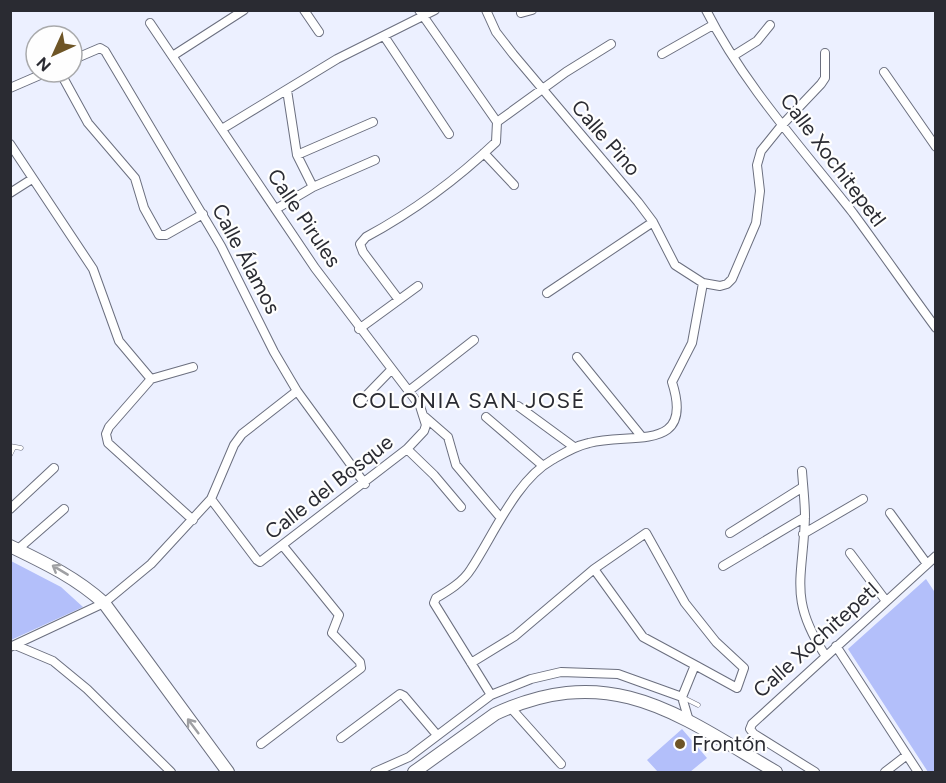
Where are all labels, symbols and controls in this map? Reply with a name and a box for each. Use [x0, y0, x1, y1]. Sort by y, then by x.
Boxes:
north arrow [24, 24, 84, 84]
text: N [33, 53, 55, 75]
street label: Calle Xochitepetl [775, 88, 892, 231]
street label: Calle Pino [567, 94, 646, 181]
street label: Calle Pirules [262, 164, 347, 272]
street label: Calle Álamos [207, 199, 286, 318]
district label: COLONIA SAN JOSÉ [352, 387, 586, 414]
street label: Calle del Bosque [260, 429, 398, 544]
one-way arrow [52, 564, 69, 576]
street label: Calle Xochitepetl [748, 577, 884, 702]
one-way arrow [186, 718, 199, 734]
place label: Frontón [692, 731, 766, 756]
marker: Frontón [673, 737, 687, 751]

